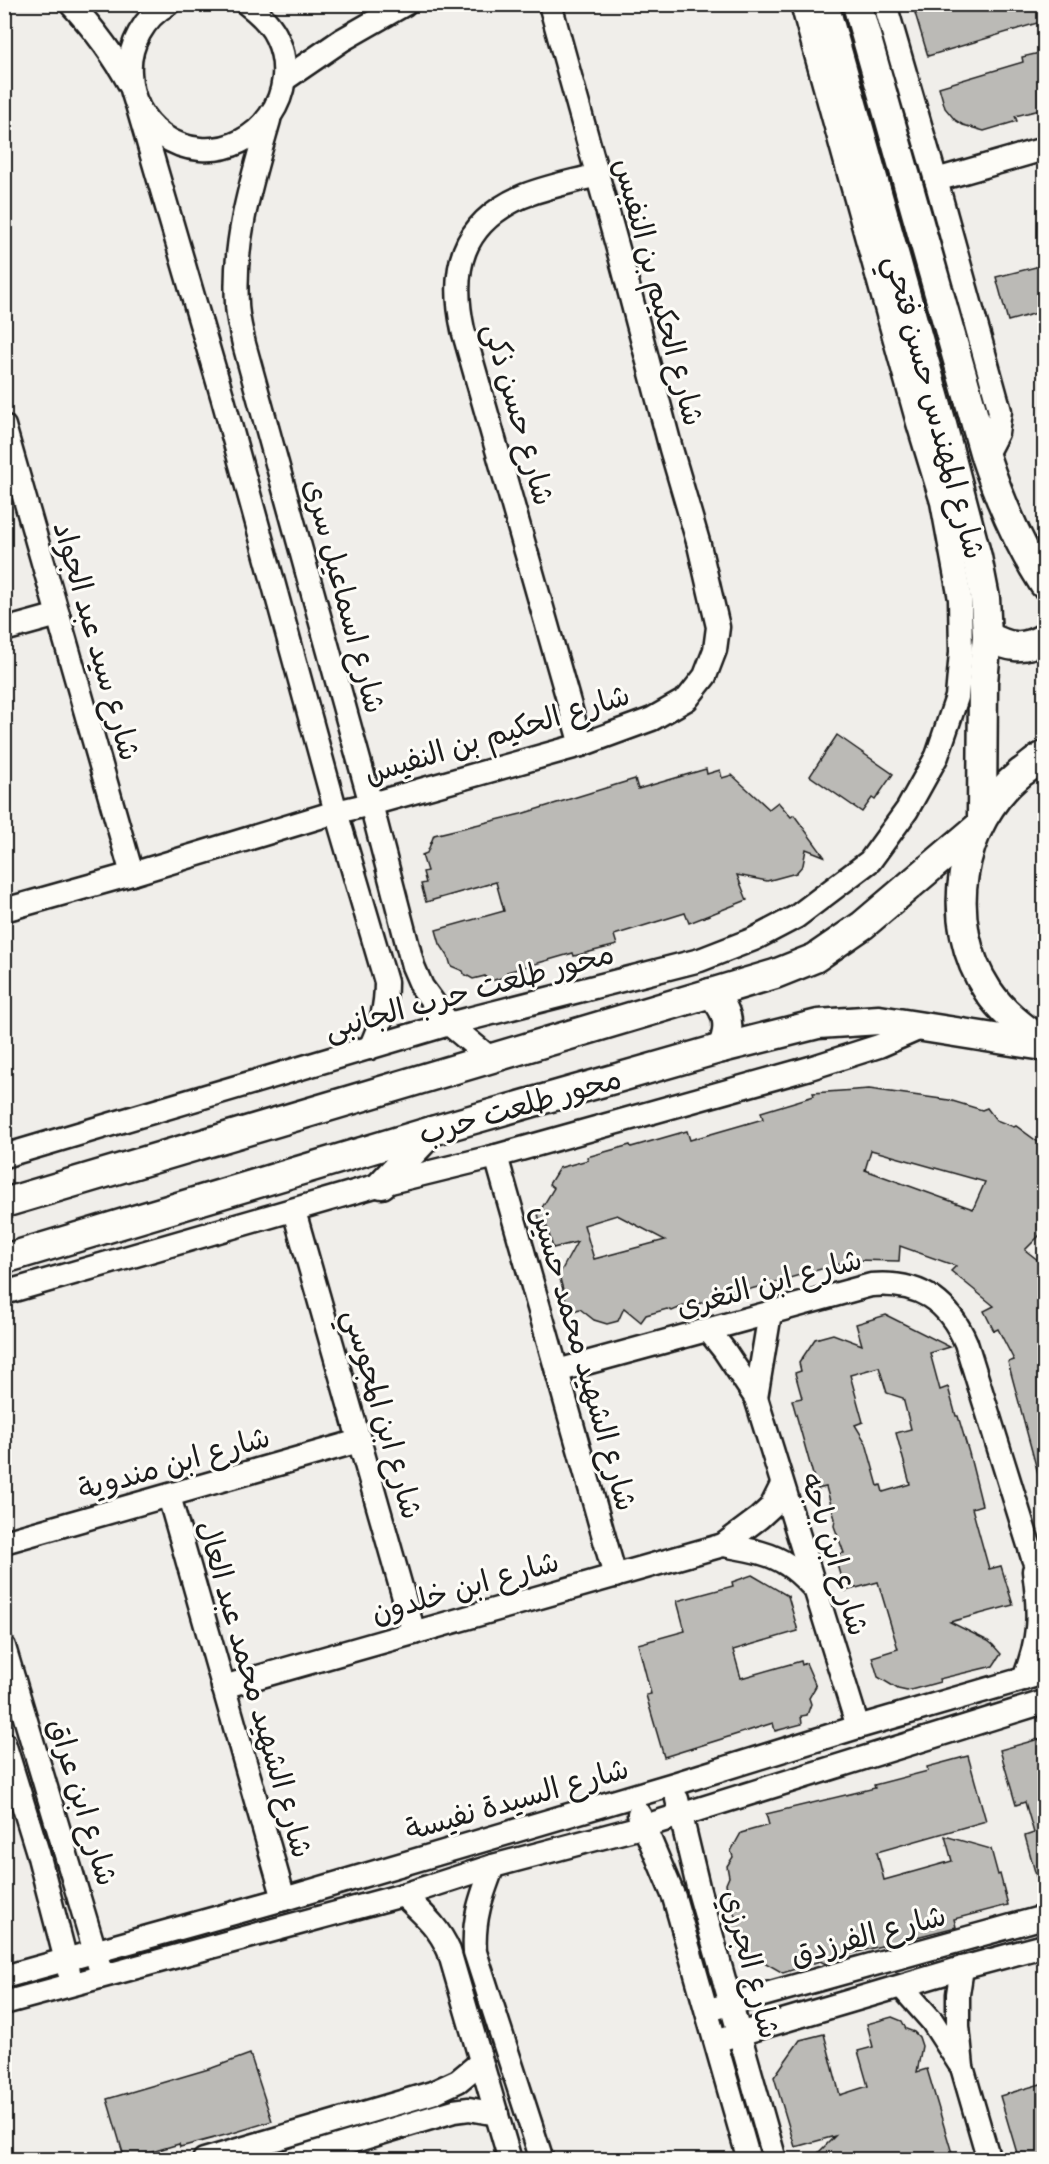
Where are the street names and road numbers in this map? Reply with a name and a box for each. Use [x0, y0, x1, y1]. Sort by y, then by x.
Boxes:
street label: شارع الحكيم بن النفيس [602, 154, 713, 431]
street label: شارع المهندس حسن فتحي [869, 251, 994, 565]
street label: شارع حسن ذكى [473, 318, 563, 510]
street label: شارع اسماعيل سرى [293, 474, 395, 718]
street label: شارع سيد عبد الجواد [43, 517, 149, 766]
street label: شارع الحكيم بن النفيس [360, 676, 635, 795]
street label: محور طلعت حرب الجانبى [320, 934, 618, 1048]
street label: محور طلعت حرب [414, 1059, 626, 1153]
street label: شارع الشهيد محمد حسين [520, 1201, 646, 1516]
street label: شارع ابن التغرى [672, 1240, 867, 1328]
street label: شارع ابن المجوسي [328, 1304, 431, 1526]
street label: شارع ابن مندوية [74, 1417, 275, 1510]
street label: شارع ابن باجه [790, 1468, 878, 1641]
street label: شارع الشهيد محمد عبد العال [187, 1516, 321, 1863]
street label: شارع ابن خلدون [367, 1542, 564, 1634]
street label: شارع ابن عراق [38, 1714, 126, 1891]
street label: شارع السيدة نفيسة [401, 1749, 634, 1851]
street label: شارع الجرزي [711, 1885, 789, 2043]
street label: شارع الفرزدق [786, 1896, 951, 1976]

